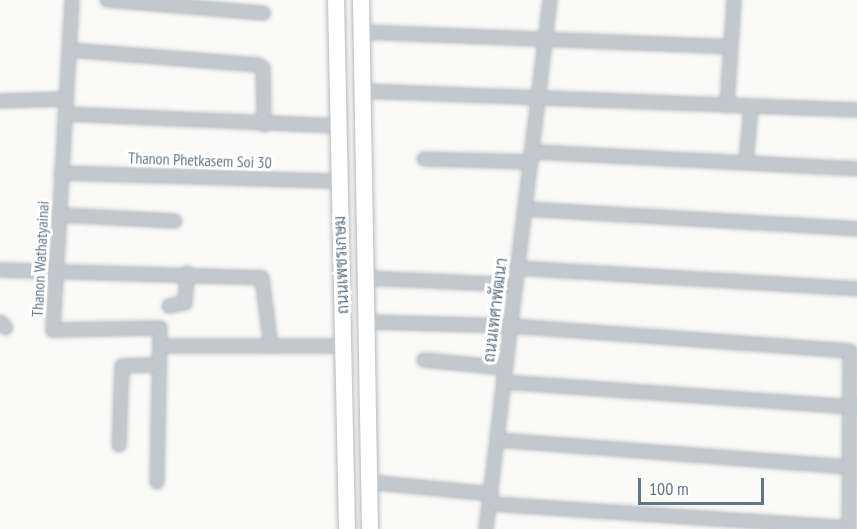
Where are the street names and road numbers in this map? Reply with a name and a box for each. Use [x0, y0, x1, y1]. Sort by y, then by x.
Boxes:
street label: Thanon Phetkasem Soi 30 [128, 148, 272, 172]
street label: Thanon Wathatyainai [27, 200, 53, 318]
street label: ถนนเพชรเกษม [330, 215, 352, 315]
street label: ถนนเทศาพัฒนา [479, 257, 511, 363]

